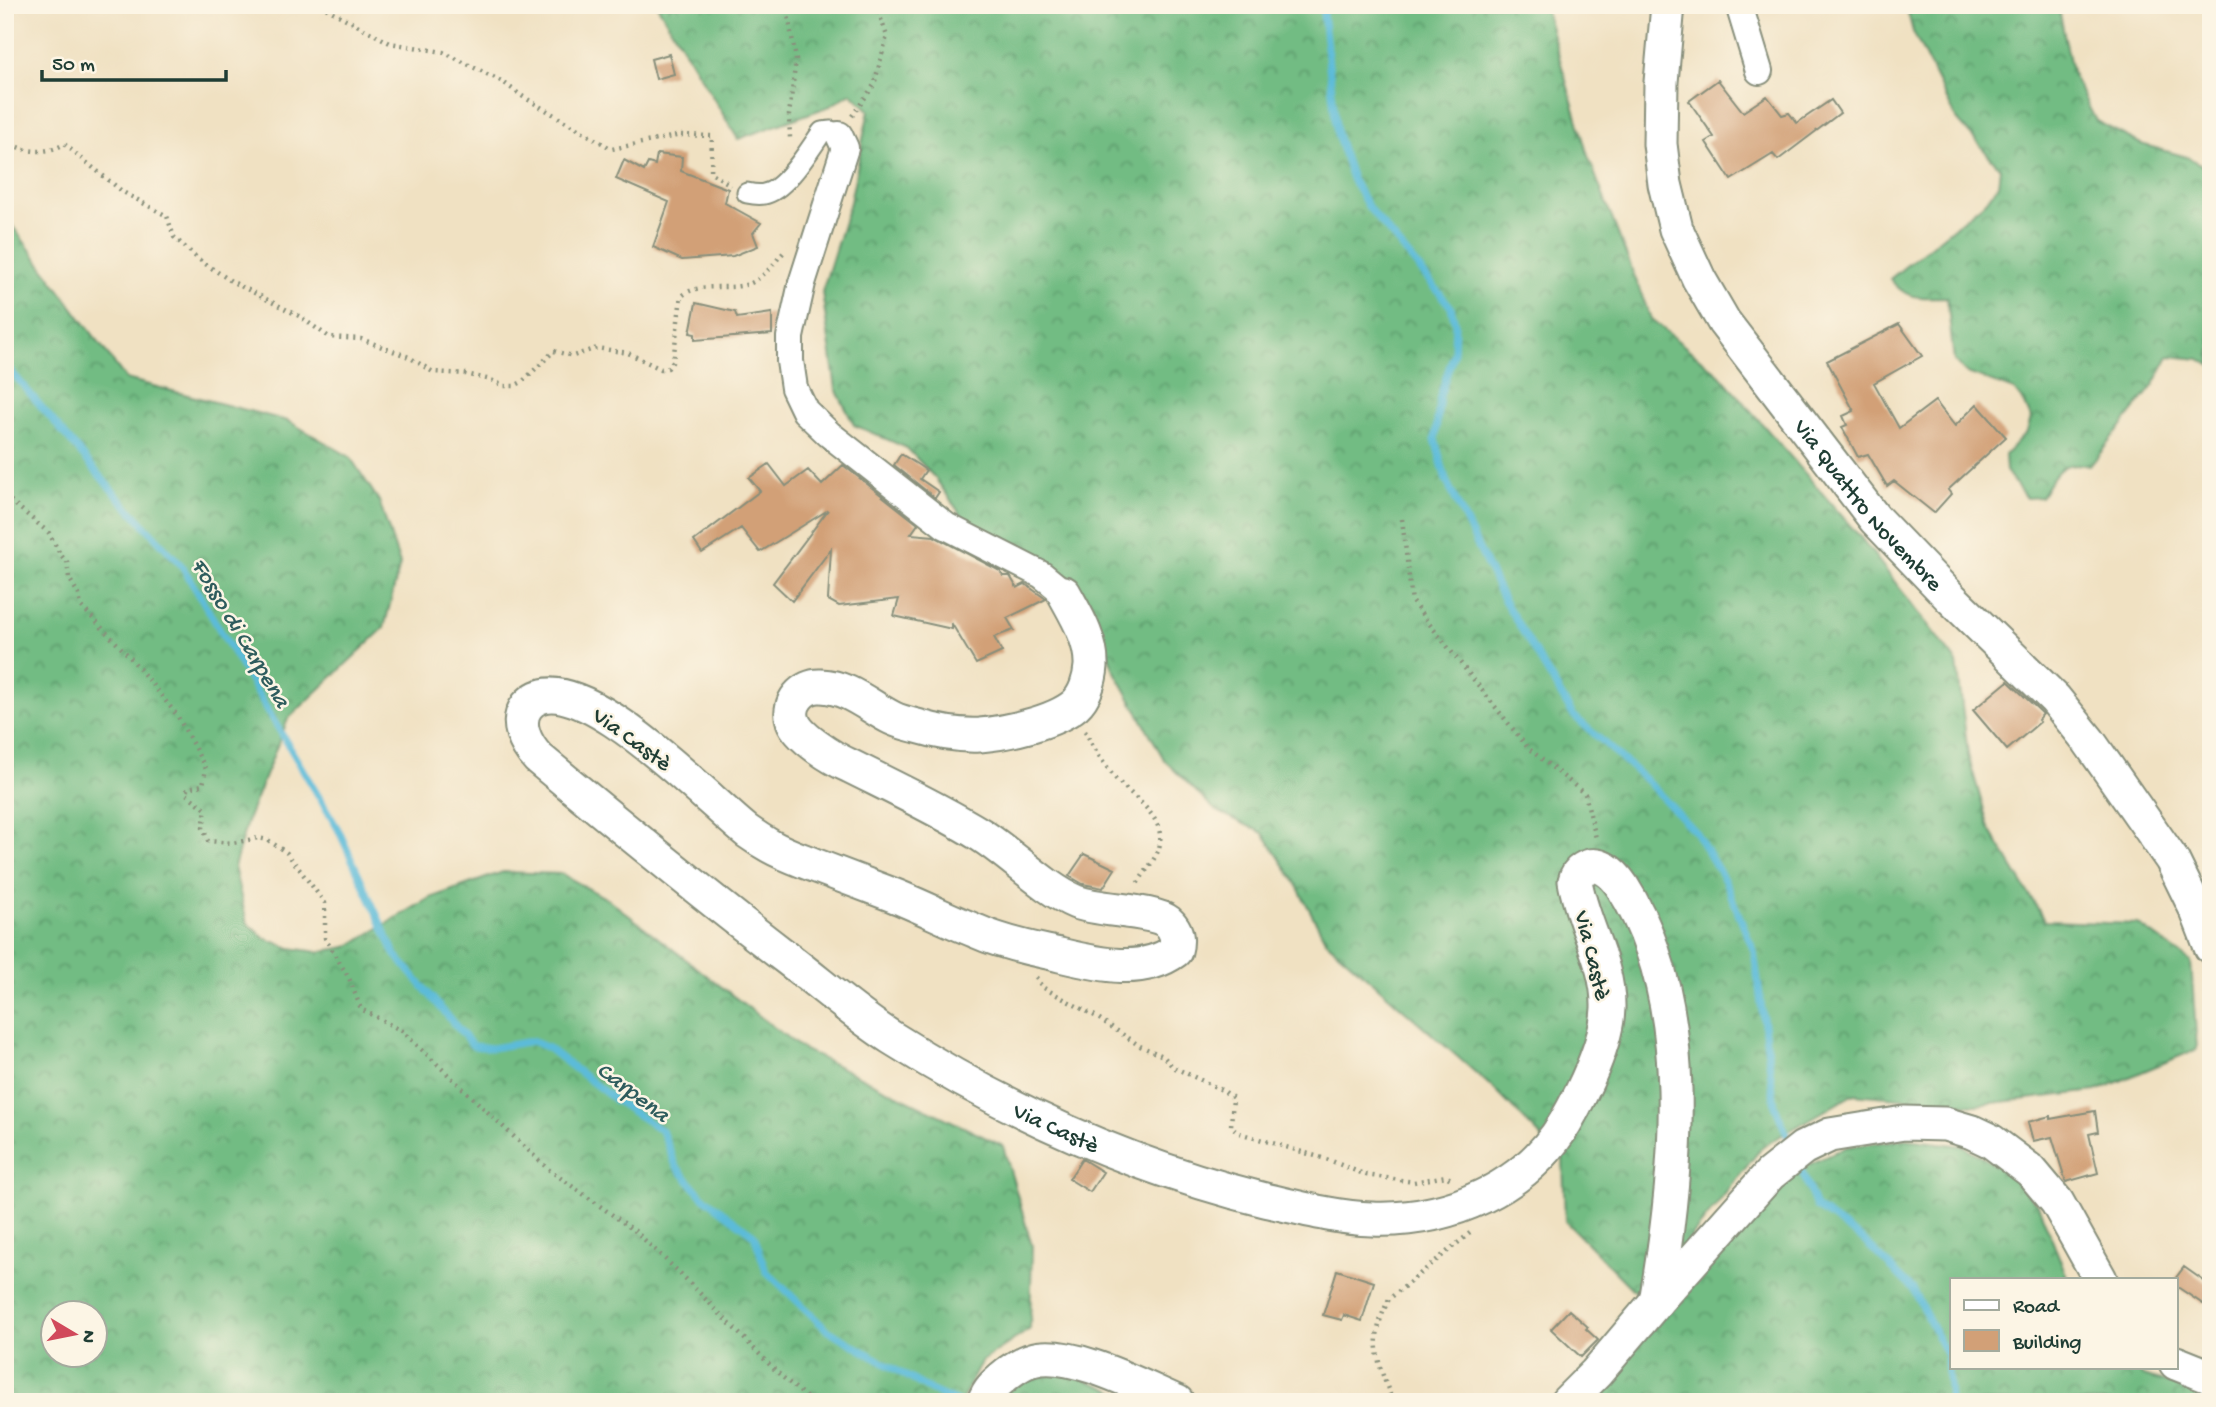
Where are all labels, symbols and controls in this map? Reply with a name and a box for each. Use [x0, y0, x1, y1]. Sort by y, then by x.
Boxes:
scale bar [42, 38, 226, 82]
text: 50 m [52, 54, 95, 79]
street label: Via Quattro Novembre [1786, 414, 1948, 599]
water label: Fosso di Carpena [183, 554, 296, 715]
street label: Via Castè [585, 703, 677, 779]
street label: Via Castè [1566, 907, 1615, 1004]
water label: Carpena [590, 1057, 675, 1132]
street label: Via Castè [1007, 1098, 1103, 1161]
legend [1950, 1278, 2178, 1368]
text: Road [2013, 1296, 2061, 1321]
north arrow [38, 1298, 108, 1368]
text: N [75, 1328, 100, 1344]
text: Building [2012, 1332, 2082, 1357]

